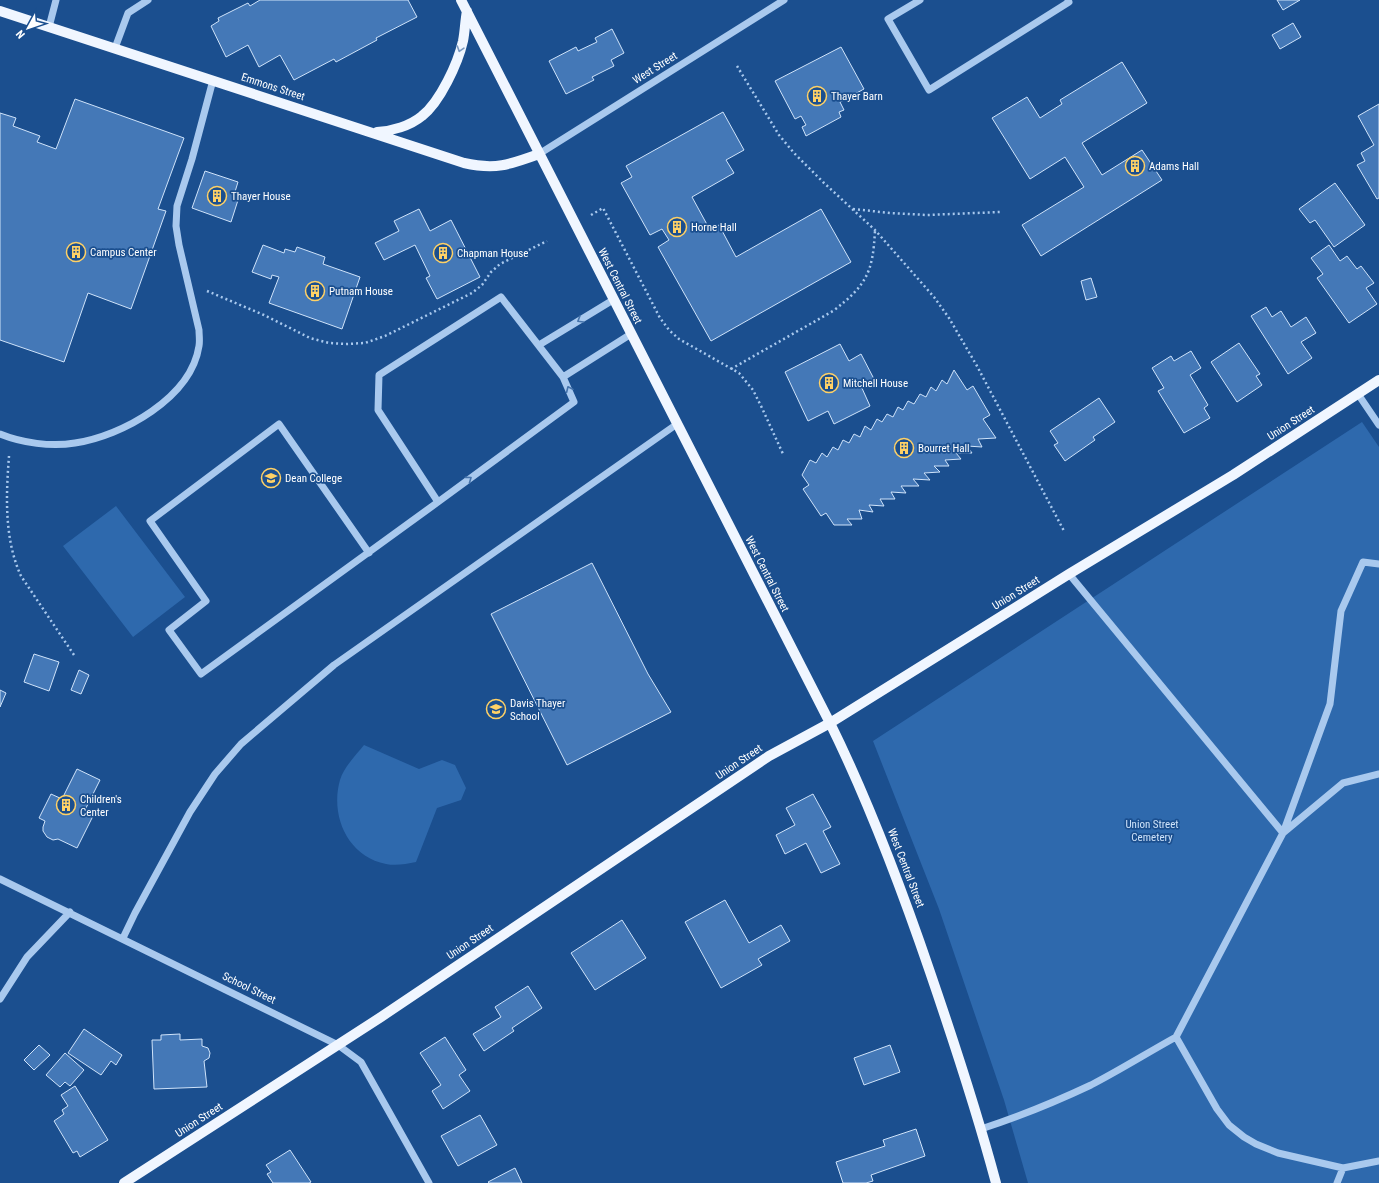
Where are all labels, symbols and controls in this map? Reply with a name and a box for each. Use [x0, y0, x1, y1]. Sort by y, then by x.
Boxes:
north arrow [8, 8, 48, 48]
text: N [13, 27, 28, 41]
one-way arrow [457, 45, 465, 52]
street label: West Street [630, 49, 680, 87]
street label: Emmons Street [240, 71, 306, 103]
building icon: Thayer Barn [806, 85, 828, 107]
place label: Thayer Barn [831, 90, 883, 103]
building icon: Adams Hall [1124, 155, 1146, 177]
place label: Adams Hall [1149, 160, 1199, 173]
building icon: Thayer House [206, 185, 228, 207]
place label: Thayer House [231, 190, 291, 203]
building icon: Horne Hall [666, 216, 688, 238]
place label: Horne Hall [691, 221, 737, 234]
building icon: Campus Center [65, 241, 87, 263]
building icon: Chapman House [432, 242, 454, 264]
place label: Campus Center [90, 246, 157, 259]
street label: West Central Street [595, 246, 645, 326]
place label: Chapman House [457, 247, 528, 260]
building icon: Putnam House [304, 280, 326, 302]
place label: Putnam House [329, 285, 393, 298]
one-way arrow [577, 315, 584, 323]
building icon: Mitchell House [818, 372, 840, 394]
place label: Mitchell House [843, 377, 908, 390]
one-way arrow [566, 386, 574, 394]
street label: Union Street [1265, 403, 1317, 443]
building icon: Bourret Hall [893, 437, 915, 459]
place label: Bourret Hall [918, 442, 970, 455]
school or university icon: Dean College [260, 467, 282, 489]
place label: Dean College [285, 472, 342, 485]
one-way arrow [465, 477, 472, 484]
street label: West Central Street [742, 534, 792, 614]
street label: Union Street [990, 573, 1042, 613]
place label: Davis Thayer School [510, 697, 566, 723]
school or university icon: Davis Thayer School [485, 698, 507, 720]
street label: Union Street [713, 742, 765, 782]
place label: Children's Center [80, 793, 122, 819]
building icon: Children's Center [55, 794, 77, 816]
park label: Union Street Cemetery [1125, 818, 1179, 844]
street label: West Central Street [885, 827, 927, 909]
street label: Union Street [444, 922, 496, 962]
street label: School Street [220, 969, 278, 1007]
street label: Union Street [173, 1100, 225, 1140]

